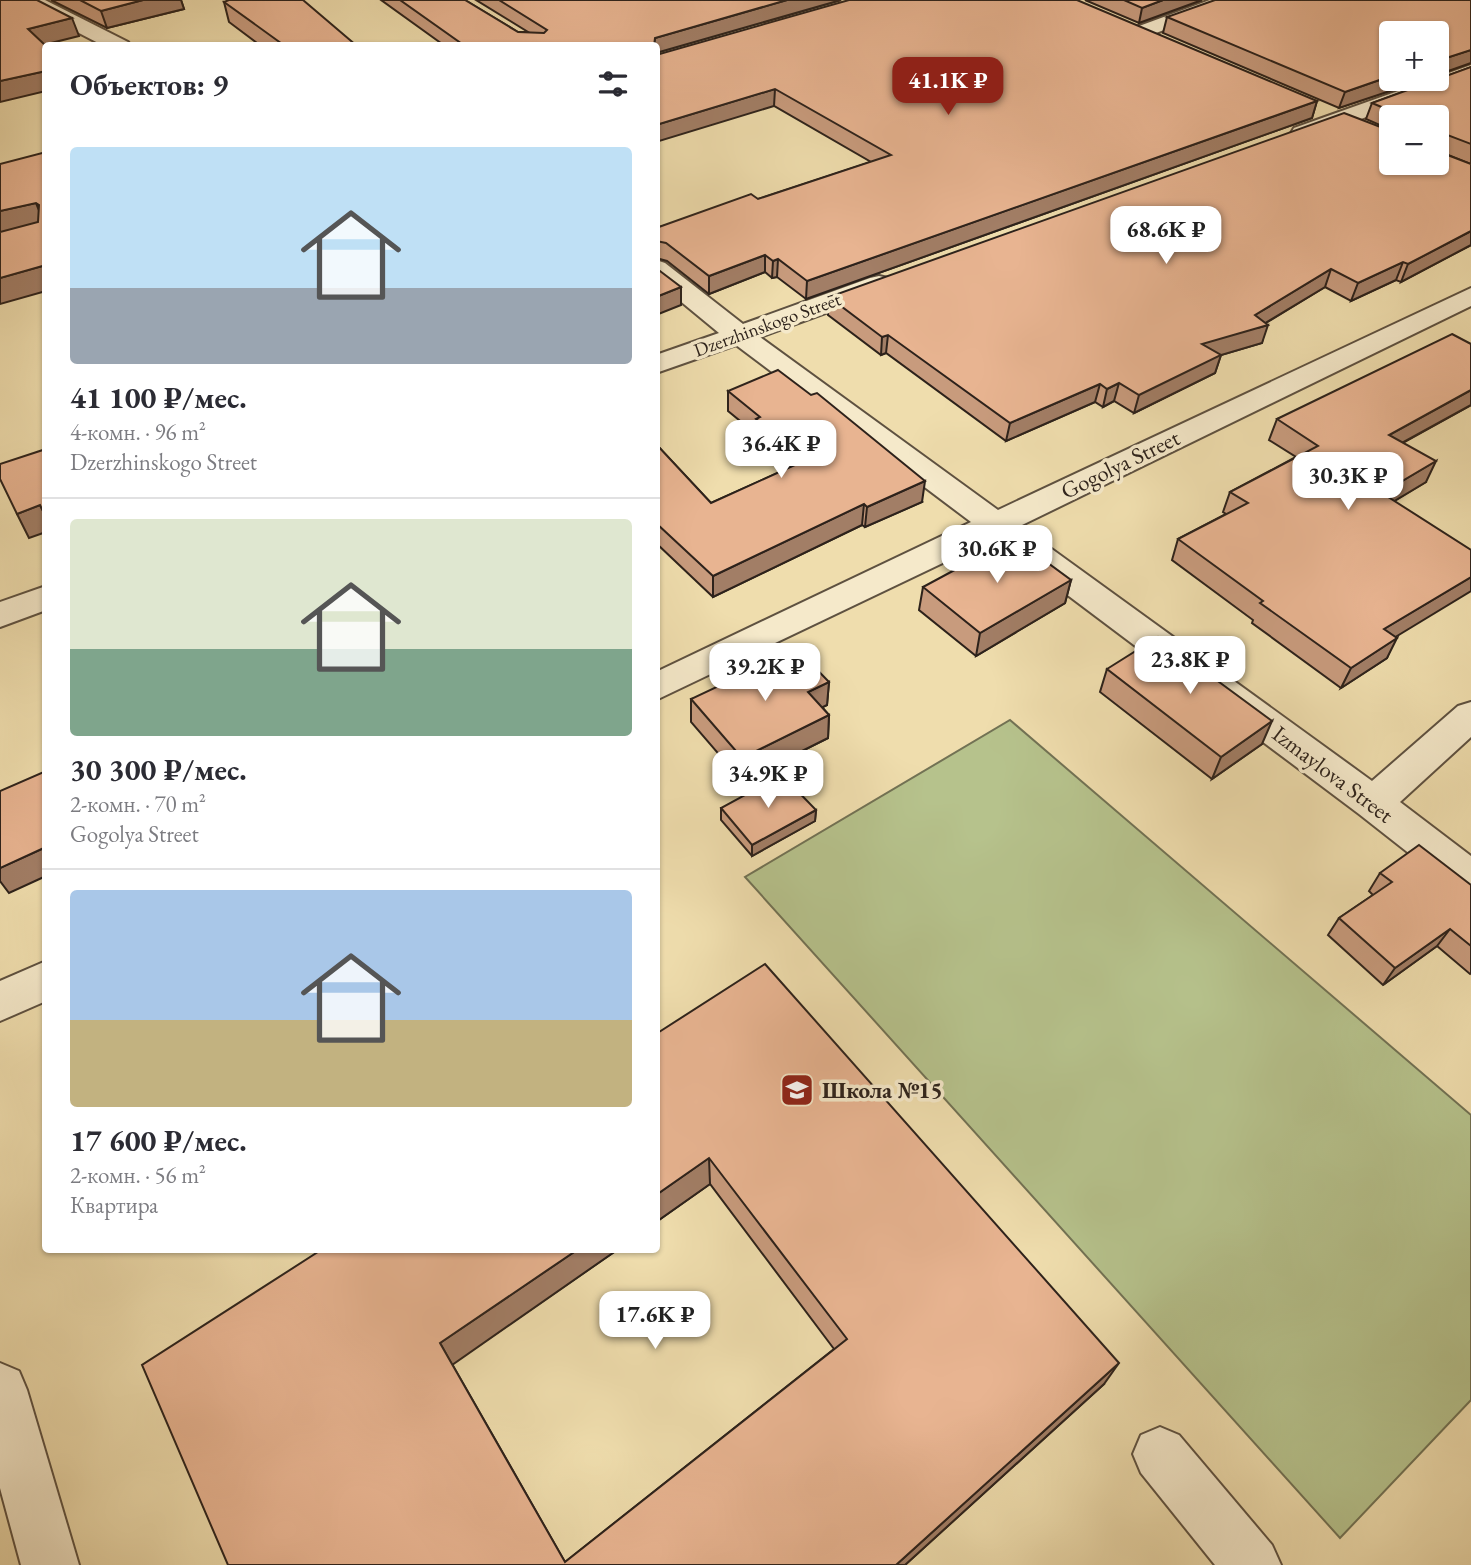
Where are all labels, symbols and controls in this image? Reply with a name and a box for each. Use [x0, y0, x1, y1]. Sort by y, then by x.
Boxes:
map controls [1379, 21, 1449, 175]
button: + [1379, 21, 1449, 91]
pin: 41.1K ₽ [883, 58, 1013, 117]
text: Объектов: 9 [70, 65, 228, 104]
icon: filters [594, 65, 632, 103]
text: 41.1K ₽ [908, 65, 988, 95]
button: − [1379, 105, 1449, 175]
icon: home [288, 192, 414, 318]
pin: 68.6K ₽ [1101, 206, 1231, 266]
text: 68.6K ₽ [1126, 214, 1206, 244]
street label: Dzerzhinskogo Street [690, 286, 844, 363]
text: 41 100 ₽/мес. [70, 378, 247, 417]
text: 4-комн. · 96 m² [70, 417, 206, 447]
pin: 36.4K ₽ [716, 420, 846, 480]
street label: Gogolya Street [1056, 422, 1185, 506]
text: 36.4K ₽ [741, 428, 821, 458]
text: Dzerzhinskogo Street [70, 447, 257, 477]
pin: 30.3K ₽ [1283, 452, 1413, 512]
text: 30.3K ₽ [1308, 460, 1388, 490]
pin: 30.6K ₽ [932, 526, 1062, 585]
text: 30.6K ₽ [957, 533, 1037, 563]
icon: home [288, 564, 414, 690]
pin: 23.8K ₽ [1125, 636, 1255, 696]
pin: 39.2K ₽ [700, 644, 830, 703]
text: 23.8K ₽ [1150, 644, 1230, 674]
text: 39.2K ₽ [725, 651, 805, 681]
street label: Izmaylova Street [1266, 719, 1400, 830]
text: 30 300 ₽/мес. [70, 750, 247, 789]
pin: 34.9K ₽ [703, 750, 833, 810]
text: 34.9K ₽ [728, 758, 808, 788]
text: 2-комн. · 70 m² [70, 789, 206, 819]
text: Gogolya Street [70, 819, 199, 849]
icon: home [288, 935, 414, 1061]
school or university icon: Школа №15 [778, 1071, 816, 1109]
place label: Школа №15 [822, 1075, 943, 1105]
text: 17 600 ₽/мес. [70, 1121, 247, 1160]
text: 2-комн. · 56 m² [70, 1160, 206, 1190]
text: Квартира [70, 1190, 158, 1220]
pin: 17.6K ₽ [590, 1292, 720, 1351]
text: 17.6K ₽ [615, 1299, 695, 1329]

